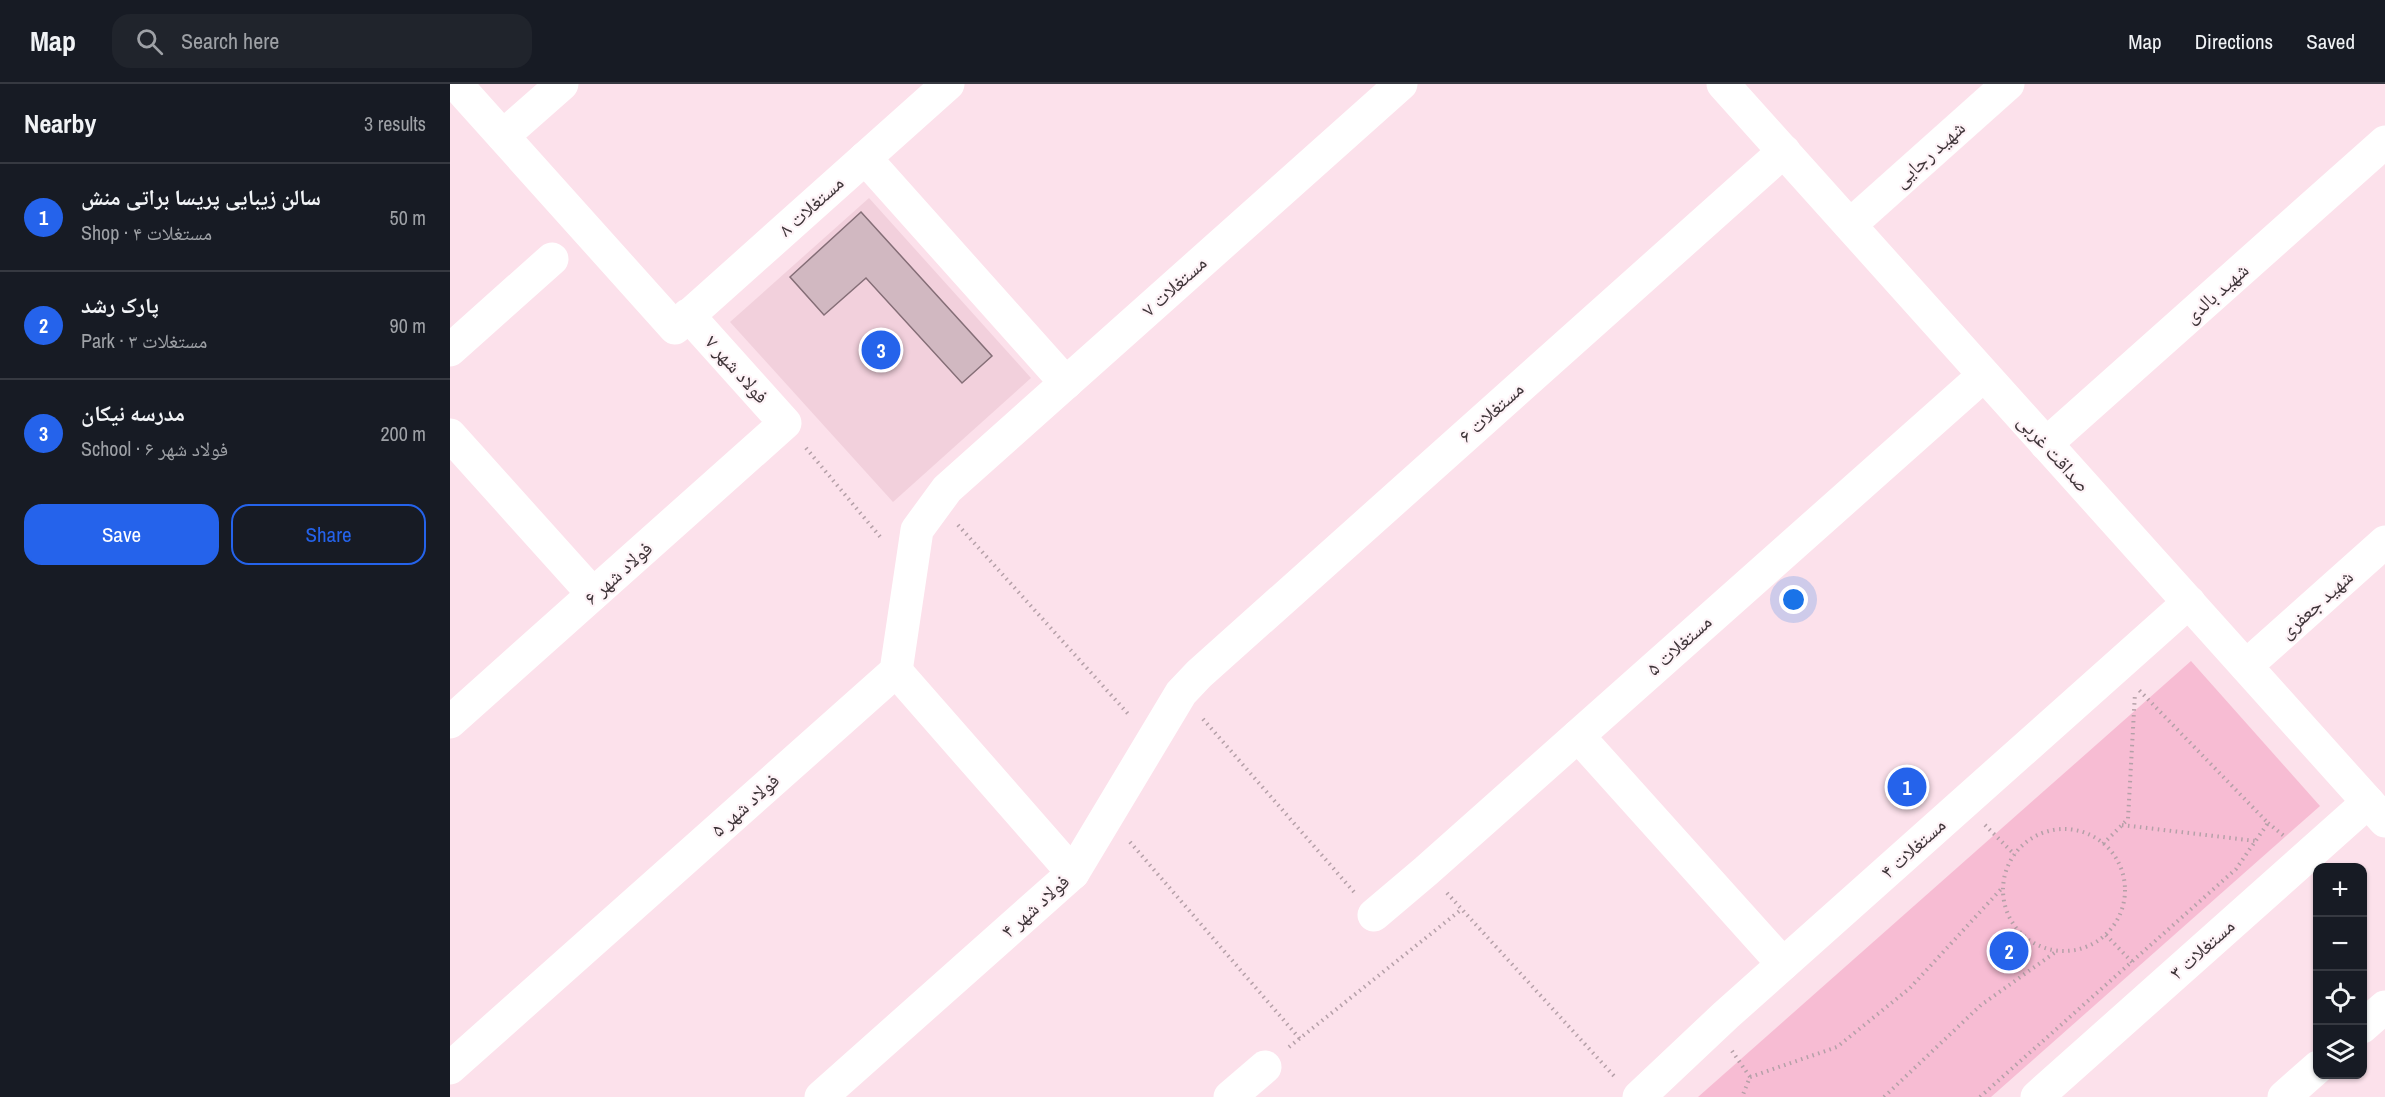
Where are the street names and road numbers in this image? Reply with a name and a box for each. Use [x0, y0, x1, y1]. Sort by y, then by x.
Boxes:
street label: شهید رجایی [1887, 114, 1970, 193]
street label: مستغلات ۸ [772, 169, 849, 242]
street label: مستغلات ۷ [1135, 249, 1212, 322]
street label: شهید بالدی [2177, 256, 2254, 329]
street label: فولاد شهر ۷ [699, 329, 775, 409]
street label: مستغلات ۶ [1452, 375, 1529, 448]
street label: صداقت غربی [2012, 408, 2097, 498]
street label: فولاد شهر ۶ [578, 535, 658, 611]
street label: شهید جعفری [2273, 563, 2359, 644]
street label: مستغلات ۵ [1640, 608, 1717, 681]
street label: فولاد شهر ۵ [705, 767, 785, 843]
street label: مستغلات ۴ [1874, 811, 1951, 884]
street label: فولاد شهر ۴ [995, 868, 1075, 944]
street label: مستغلات ۳ [2163, 912, 2240, 985]

